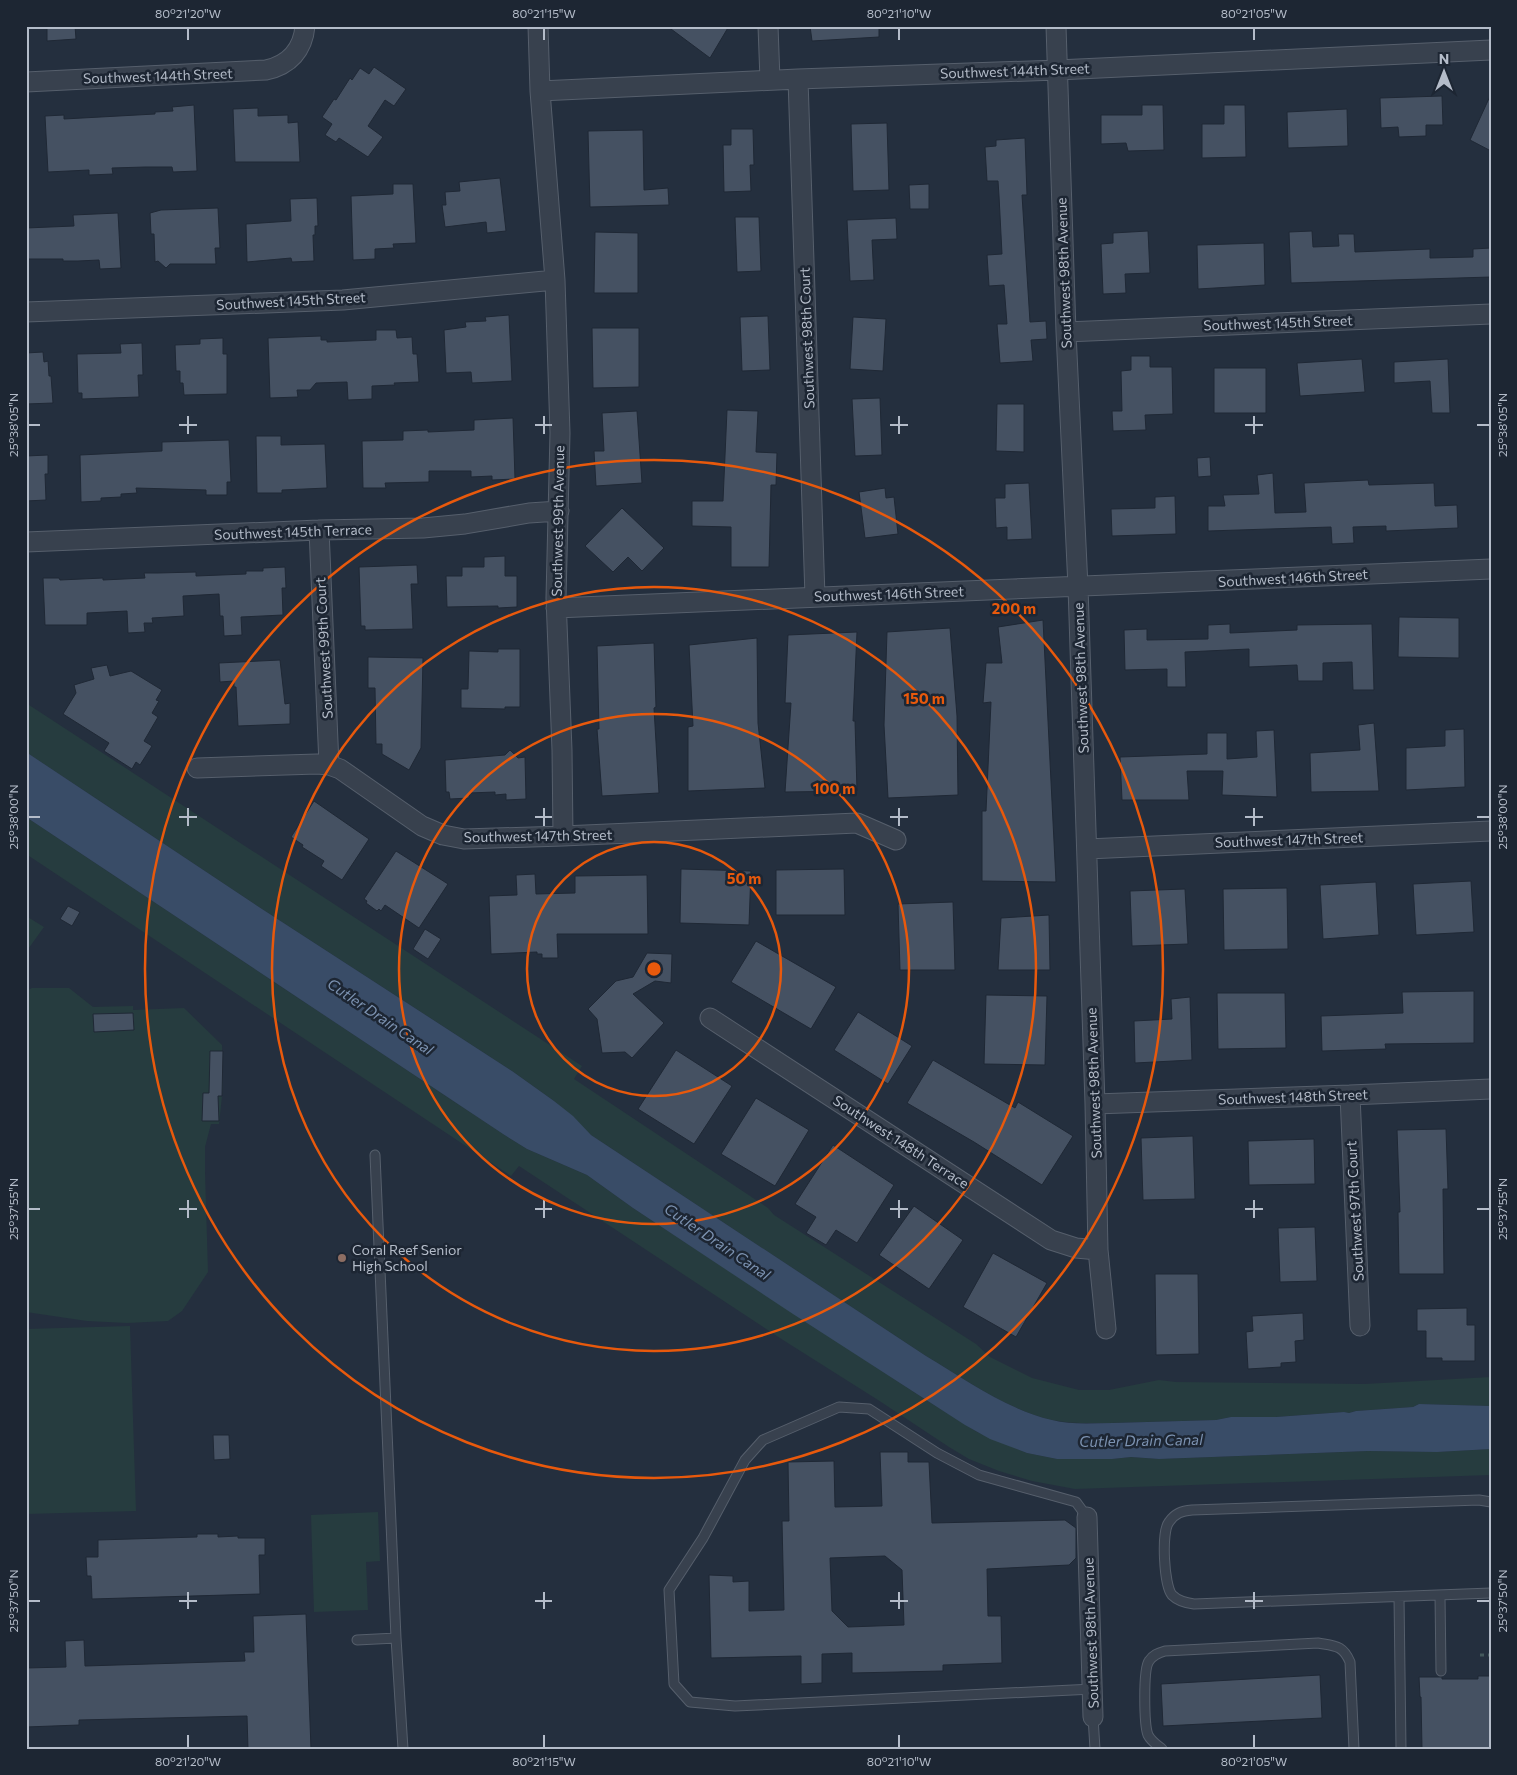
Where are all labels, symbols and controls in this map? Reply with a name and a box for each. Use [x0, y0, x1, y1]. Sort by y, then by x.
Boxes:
text: 80°21'20"W [155, 6, 221, 20]
text: 80°21'15"W [512, 6, 576, 20]
text: 80°21'10"W [867, 6, 931, 20]
text: 80°21'05"W [1221, 6, 1287, 20]
north arrow [1420, 48, 1470, 98]
text: N [1439, 50, 1449, 67]
street label: Southwest 144th Street [940, 59, 1090, 82]
street label: Southwest 144th Street [83, 64, 233, 87]
street label: Southwest 98th Avenue [1052, 197, 1075, 349]
street label: Southwest 98th Court [796, 267, 817, 409]
street label: Southwest 145th Street [216, 288, 366, 313]
street label: Southwest 145th Street [1203, 311, 1353, 334]
text: 25°38'05"N [6, 393, 20, 457]
text: 25°38'05"N [1495, 393, 1509, 457]
street label: Southwest 99th Avenue [548, 445, 567, 597]
street label: Southwest 145th Terrace [214, 520, 372, 543]
street label: Southwest 146th Street [1218, 565, 1369, 590]
street label: Southwest 99th Court [311, 577, 336, 719]
street label: Southwest 146th Street [814, 582, 964, 605]
text: 200 m [992, 599, 1036, 617]
street label: Southwest 98th Avenue [1069, 602, 1092, 754]
text: 150 m [903, 689, 945, 707]
text: 100 m [813, 779, 855, 797]
text: 25°38'00"N [6, 785, 20, 849]
text: 25°38'00"N [1495, 785, 1509, 849]
street label: Southwest 147th Street [464, 826, 613, 845]
street label: Southwest 147th Street [1214, 828, 1364, 851]
text: 50 m [727, 869, 761, 887]
centre of rings [645, 960, 663, 978]
water label: Cutler Drain Canal [324, 974, 438, 1059]
street label: Southwest 98th Avenue [1082, 1007, 1105, 1159]
street label: Southwest 148th Street [1218, 1085, 1368, 1108]
street label: Southwest 148th Terrace [830, 1091, 972, 1192]
street label: Southwest 97th Court [1342, 1140, 1367, 1282]
text: 25°37'55"N [6, 1178, 20, 1240]
text: 25°37'55"N [1495, 1178, 1509, 1240]
water label: Cutler Drain Canal [661, 1199, 775, 1284]
place label: Coral Reef Senior High School [352, 1241, 462, 1274]
marker: Coral Reef Senior High School [336, 1252, 348, 1264]
water label: Cutler Drain Canal [1079, 1430, 1204, 1450]
street label: Southwest 98th Avenue [1079, 1557, 1102, 1709]
text: 25°37'50"N [6, 1570, 20, 1633]
text: 25°37'50"N [1495, 1570, 1509, 1633]
text: 80°21'20"W [155, 1754, 221, 1768]
text: 80°21'15"W [512, 1754, 576, 1768]
text: 80°21'10"W [867, 1754, 931, 1768]
text: 80°21'05"W [1221, 1754, 1287, 1768]

